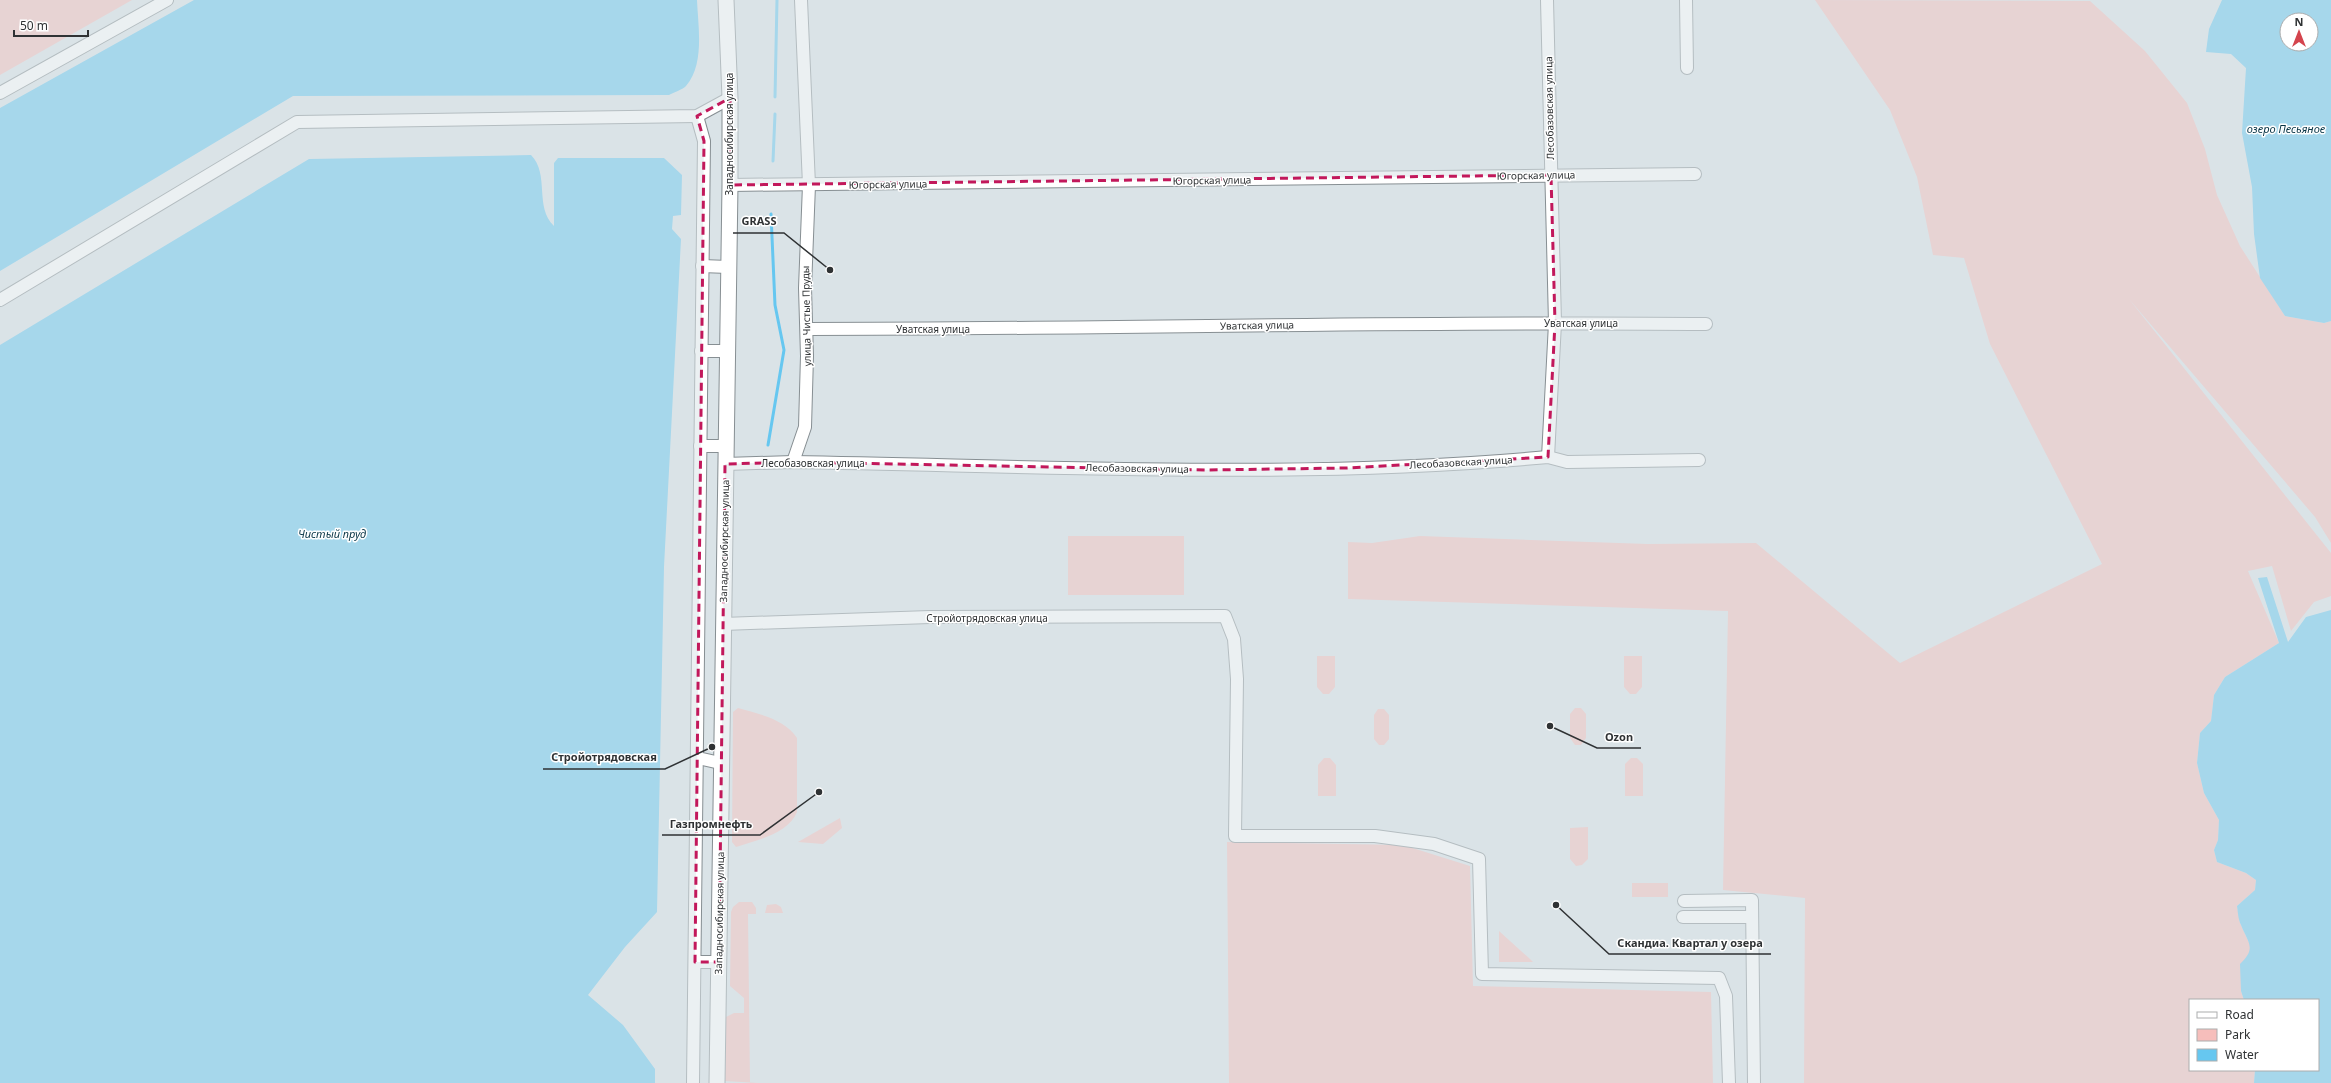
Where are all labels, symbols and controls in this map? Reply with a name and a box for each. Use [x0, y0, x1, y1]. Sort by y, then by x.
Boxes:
scale bar [14, 12, 88, 38]
north arrow [2279, 12, 2319, 52]
text: N [2295, 14, 2303, 29]
text: 50 m [20, 17, 48, 34]
street label: Лесобазовская улица [1541, 56, 1557, 160]
street label: Западносибирская улица [722, 73, 736, 195]
water label: озеро Песьяное [2247, 121, 2326, 136]
street label: Югорская улица [1497, 167, 1575, 183]
street label: Югорская улица [1173, 172, 1251, 188]
street label: Югорская улица [849, 176, 927, 192]
callout: GRASS [733, 210, 784, 233]
text: GRASS [742, 213, 776, 228]
street label: улица Чистые Пруды [798, 266, 814, 366]
street label: Уватская улица [1544, 316, 1618, 330]
street label: Уватская улица [1220, 317, 1294, 333]
street label: Уватская улица [896, 322, 970, 336]
street label: Лесобазовская улица [1409, 452, 1513, 472]
street label: Лесобазовская улица [761, 456, 865, 470]
street label: Лесобазовская улица [1085, 460, 1189, 476]
street label: Западносибирская улица [716, 479, 732, 603]
water label: Чистый пруд [298, 526, 366, 541]
street label: Стройотрядовская улица [926, 611, 1048, 625]
callout: Ozon [1597, 725, 1641, 748]
text: Ozon [1605, 729, 1633, 744]
callout: Стройотрядовская [543, 746, 665, 769]
text: Стройотрядовская [551, 749, 657, 764]
callout: Газпромнефть [662, 812, 760, 835]
text: Газпромнефть [670, 816, 753, 831]
street label: Западносибирская улица [711, 851, 727, 975]
callout: Скандиа. Квартал у озера [1609, 931, 1771, 954]
text: Скандиа. Квартал у озера [1617, 935, 1763, 950]
legend [2189, 999, 2319, 1071]
text: Road [2225, 1006, 2254, 1023]
text: Park [2225, 1026, 2251, 1043]
text: Water [2225, 1046, 2259, 1063]

